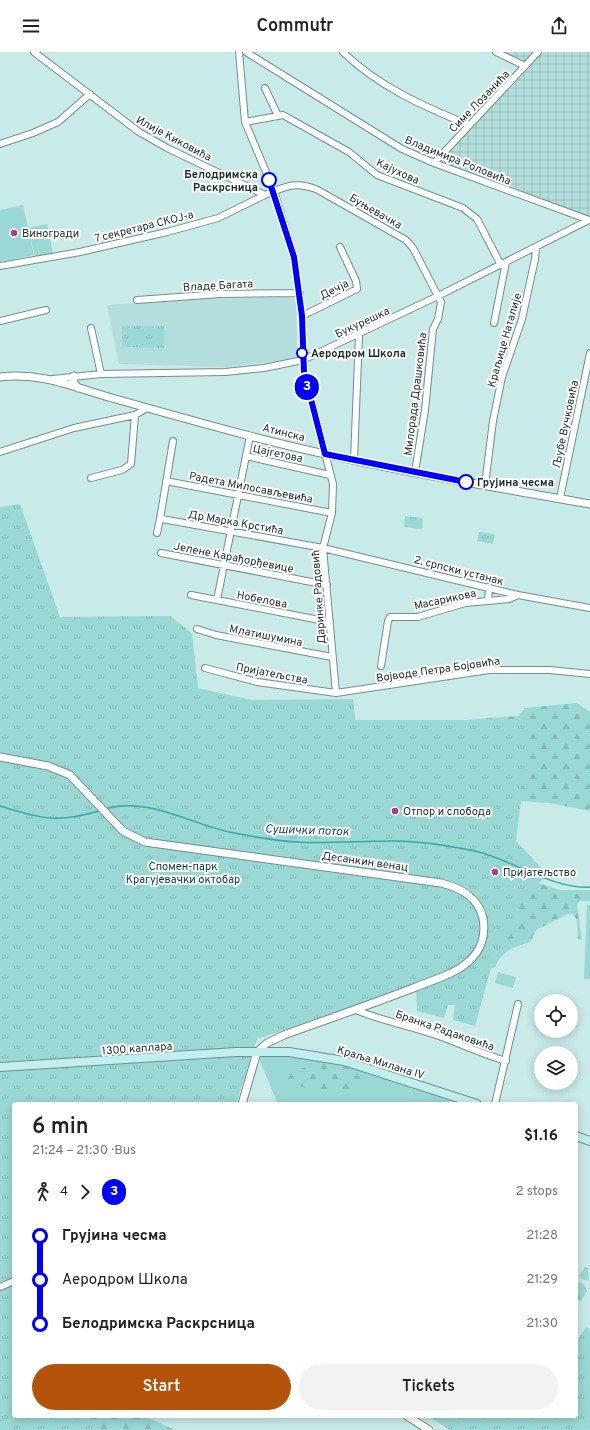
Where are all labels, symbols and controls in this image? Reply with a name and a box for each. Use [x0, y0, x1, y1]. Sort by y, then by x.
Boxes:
icon: menu [20, 15, 42, 37]
text: Commutr [257, 15, 333, 38]
icon: share [548, 15, 570, 37]
street label: Симе Лозанића [446, 67, 513, 136]
street label: Илије Киковића [133, 113, 214, 165]
street label: Владимира Роловића [402, 133, 513, 189]
street label: Кајухова [374, 156, 421, 188]
place label: Белодримска Раскрсница [184, 168, 258, 195]
marker: Белодримска Раскрсница [261, 172, 277, 188]
street label: Буњевачка [347, 191, 405, 233]
street label: 7 секретара СКОЈ-а [93, 208, 195, 246]
place label: Виногради [22, 227, 79, 241]
marker: Виногради [9, 228, 19, 238]
street label: Владе Багата [183, 277, 254, 295]
street label: Дечја [318, 277, 352, 303]
street label: Краљице Наталије [485, 291, 525, 389]
street label: Букурешка [333, 304, 392, 342]
street label: Милорада Драшковића [401, 331, 431, 457]
marker: Аеродром Школа [296, 347, 308, 359]
place label: Аеродром Школа [311, 347, 406, 361]
line badge: 3 [294, 374, 320, 400]
text: 3 [303, 378, 311, 395]
street label: Љубе Вучковића [550, 379, 582, 469]
street label: Атинска [261, 421, 307, 445]
street label: Цајгетова [251, 442, 304, 466]
street label: Радета Милосављевића [188, 469, 314, 507]
marker: Грујина чесма [458, 474, 474, 490]
place label: Грујина чесма [477, 476, 554, 490]
street label: Др Марка Крстића [187, 508, 285, 538]
street label: Јелене Карађорђевице [173, 540, 295, 576]
street label: Даринке Радовић [309, 549, 329, 645]
street label: 2. српски устанак [412, 553, 505, 589]
street label: Масарикова [413, 587, 478, 613]
street label: Нобелова [235, 588, 288, 612]
street label: Млатишумина [228, 622, 304, 650]
street label: Војводе Петра Бојовића [375, 654, 501, 686]
street label: Пријатељства [235, 660, 309, 688]
place label: Отпор и слобода [403, 805, 491, 819]
marker: Отпор и слобода [390, 806, 400, 816]
water label: Сушички поток [265, 822, 350, 840]
street label: Десанкин венац [321, 849, 409, 875]
park label: Спомен-парк Крагујевачки октобар [126, 860, 240, 887]
place label: Пријатељство [503, 866, 576, 880]
marker: Пријатељство [490, 867, 500, 877]
map controls [534, 994, 578, 1090]
button: locate [534, 994, 578, 1038]
street label: Бранка Радаковића [393, 1007, 496, 1054]
street label: 1300 каплара [101, 1040, 173, 1058]
street label: Краља Милана IV [335, 1043, 426, 1083]
button: layers [534, 1046, 578, 1090]
text: 6 min [32, 1114, 89, 1141]
text: $1.16 [524, 1127, 558, 1146]
text: 21:24 – 21:30 · Bus [32, 1143, 136, 1159]
icon: walk [32, 1181, 54, 1203]
icon: forward [74, 1181, 96, 1203]
text: 3 [110, 1183, 118, 1200]
text: 4 [60, 1184, 68, 1200]
text: 2 stops [516, 1184, 558, 1200]
text: Грујина чесма [62, 1227, 167, 1246]
text: 21:28 [526, 1228, 558, 1244]
text: Аеродром Школа [62, 1271, 188, 1290]
text: 21:29 [527, 1272, 558, 1288]
text: Белодримска Раскрсница [62, 1315, 255, 1334]
text: 21:30 [526, 1316, 558, 1332]
button: Start [32, 1364, 291, 1410]
button: Tickets [299, 1364, 558, 1410]

